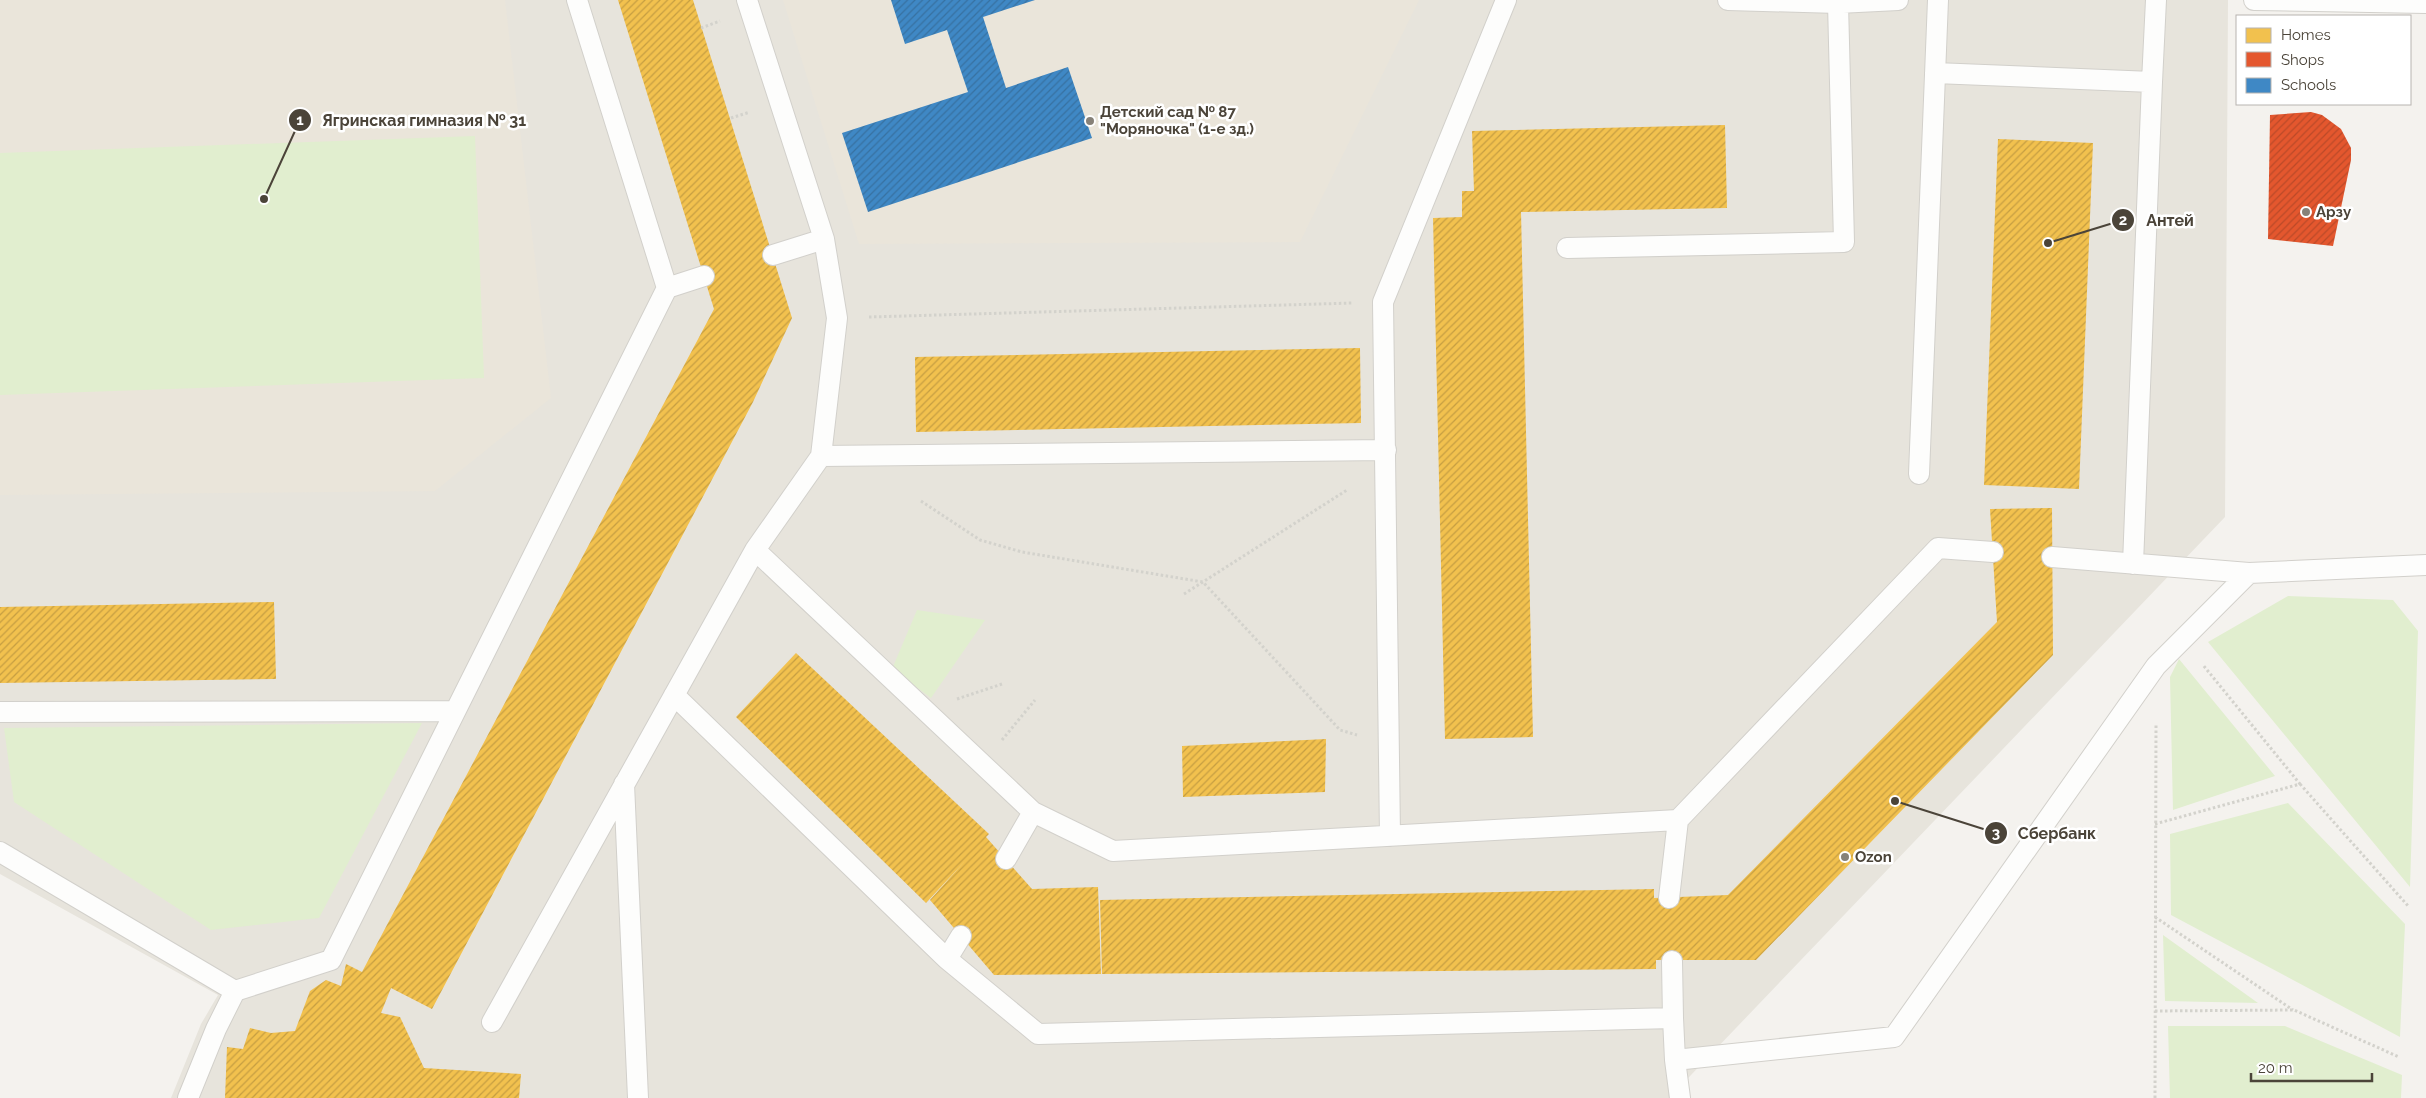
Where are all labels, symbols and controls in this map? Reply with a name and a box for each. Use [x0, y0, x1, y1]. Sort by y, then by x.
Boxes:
legend [2236, 15, 2411, 105]
text: Homes [2281, 26, 2331, 44]
text: Shops [2281, 51, 2324, 69]
text: Schools [2281, 76, 2336, 94]
place label: Детский сад № 87 "Моряночка" (1-е зд.) [1100, 103, 1254, 138]
callout: Ягринская гимназия № 31 [287, 105, 536, 136]
text: 1 [296, 111, 304, 129]
text: Ягринская гимназия № 31 [322, 111, 526, 130]
marker: Детский сад № 87 "Моряночка" (1-е зд.) [1084, 115, 1096, 127]
place label: Арзу [2316, 203, 2352, 221]
callout: Антей [2111, 205, 2203, 236]
marker: Арзу [2300, 206, 2312, 218]
text: 2 [2119, 211, 2127, 229]
text: Антей [2146, 211, 2194, 230]
callout: Сбербанк [1983, 817, 2107, 848]
text: 3 [1992, 824, 2000, 842]
text: Сбербанк [2018, 824, 2096, 843]
place label: Ozon [1855, 848, 1892, 866]
marker: Ozon [1839, 851, 1851, 863]
scale bar [2251, 1050, 2372, 1082]
text: 20 m [2258, 1059, 2293, 1077]

